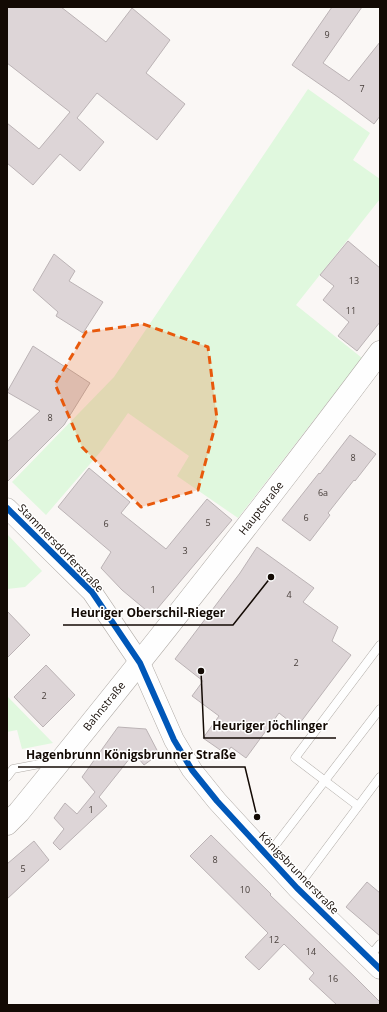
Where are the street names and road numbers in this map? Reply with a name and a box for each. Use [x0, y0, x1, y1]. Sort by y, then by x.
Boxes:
street label: Hauptstraße [235, 478, 286, 538]
street label: Stammersdorferstraße [15, 500, 108, 595]
street label: Bahnstraße [79, 678, 128, 734]
street label: Königsbrunnerstraße [256, 828, 343, 917]

